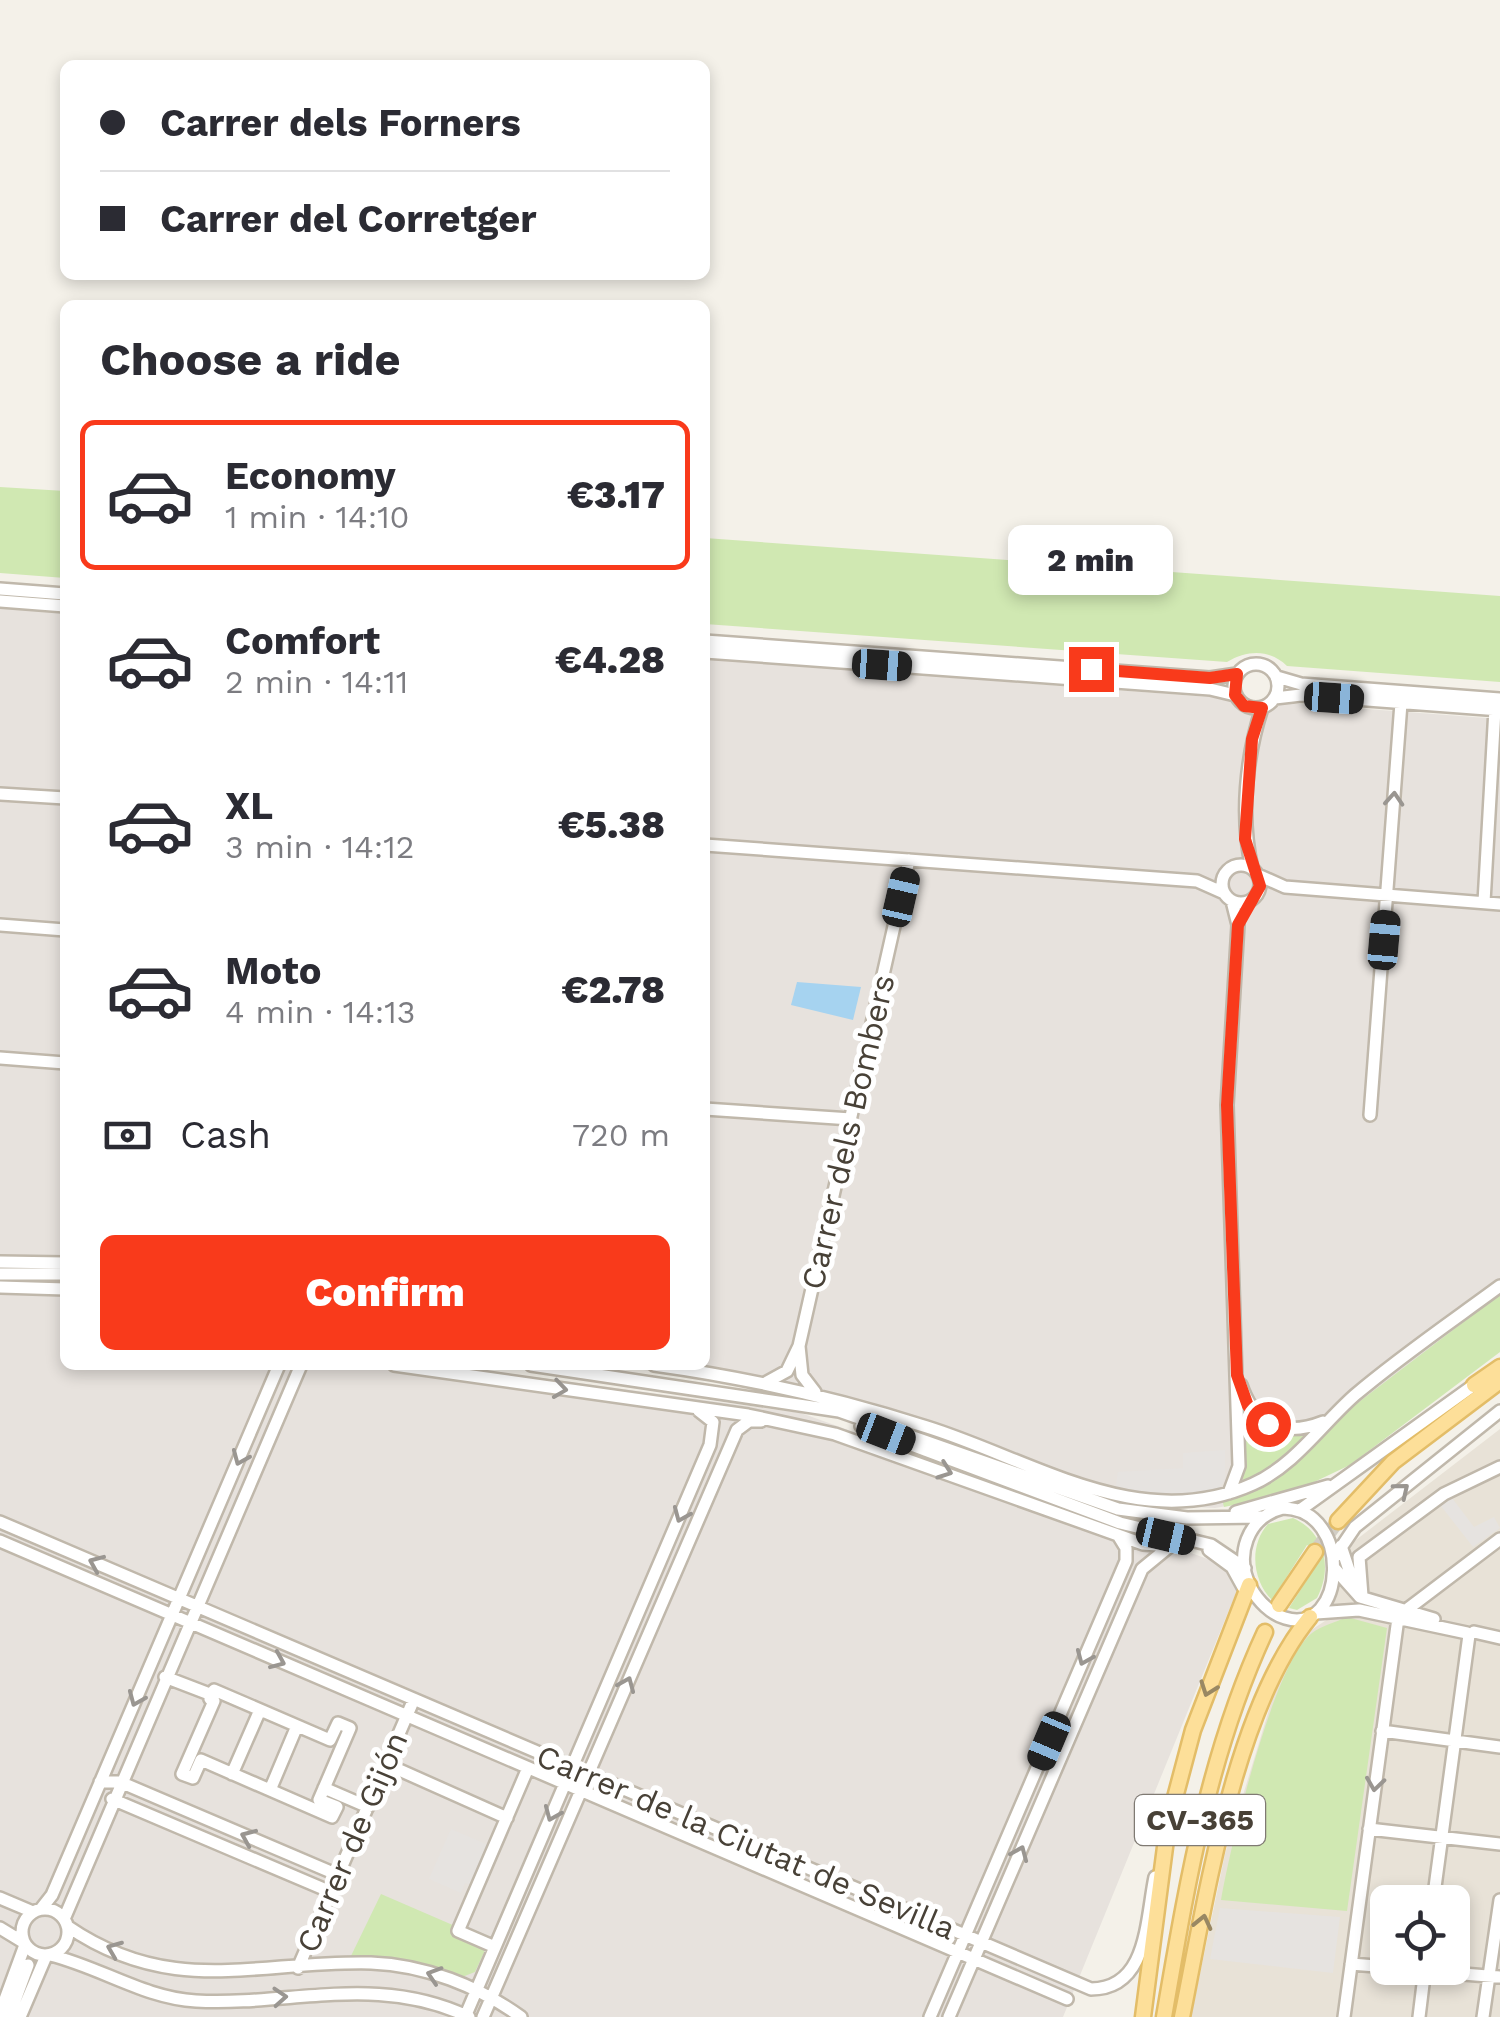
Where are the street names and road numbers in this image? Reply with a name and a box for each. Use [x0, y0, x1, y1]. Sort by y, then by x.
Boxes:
street label: Carrer dels Bombers [793, 971, 903, 1293]
street label: Carrer de Gijón [288, 1726, 416, 1958]
street label: Carrer de la Ciutat de Sevilla [531, 1736, 961, 1948]
road number: CV-365 [1135, 1795, 1265, 1845]

